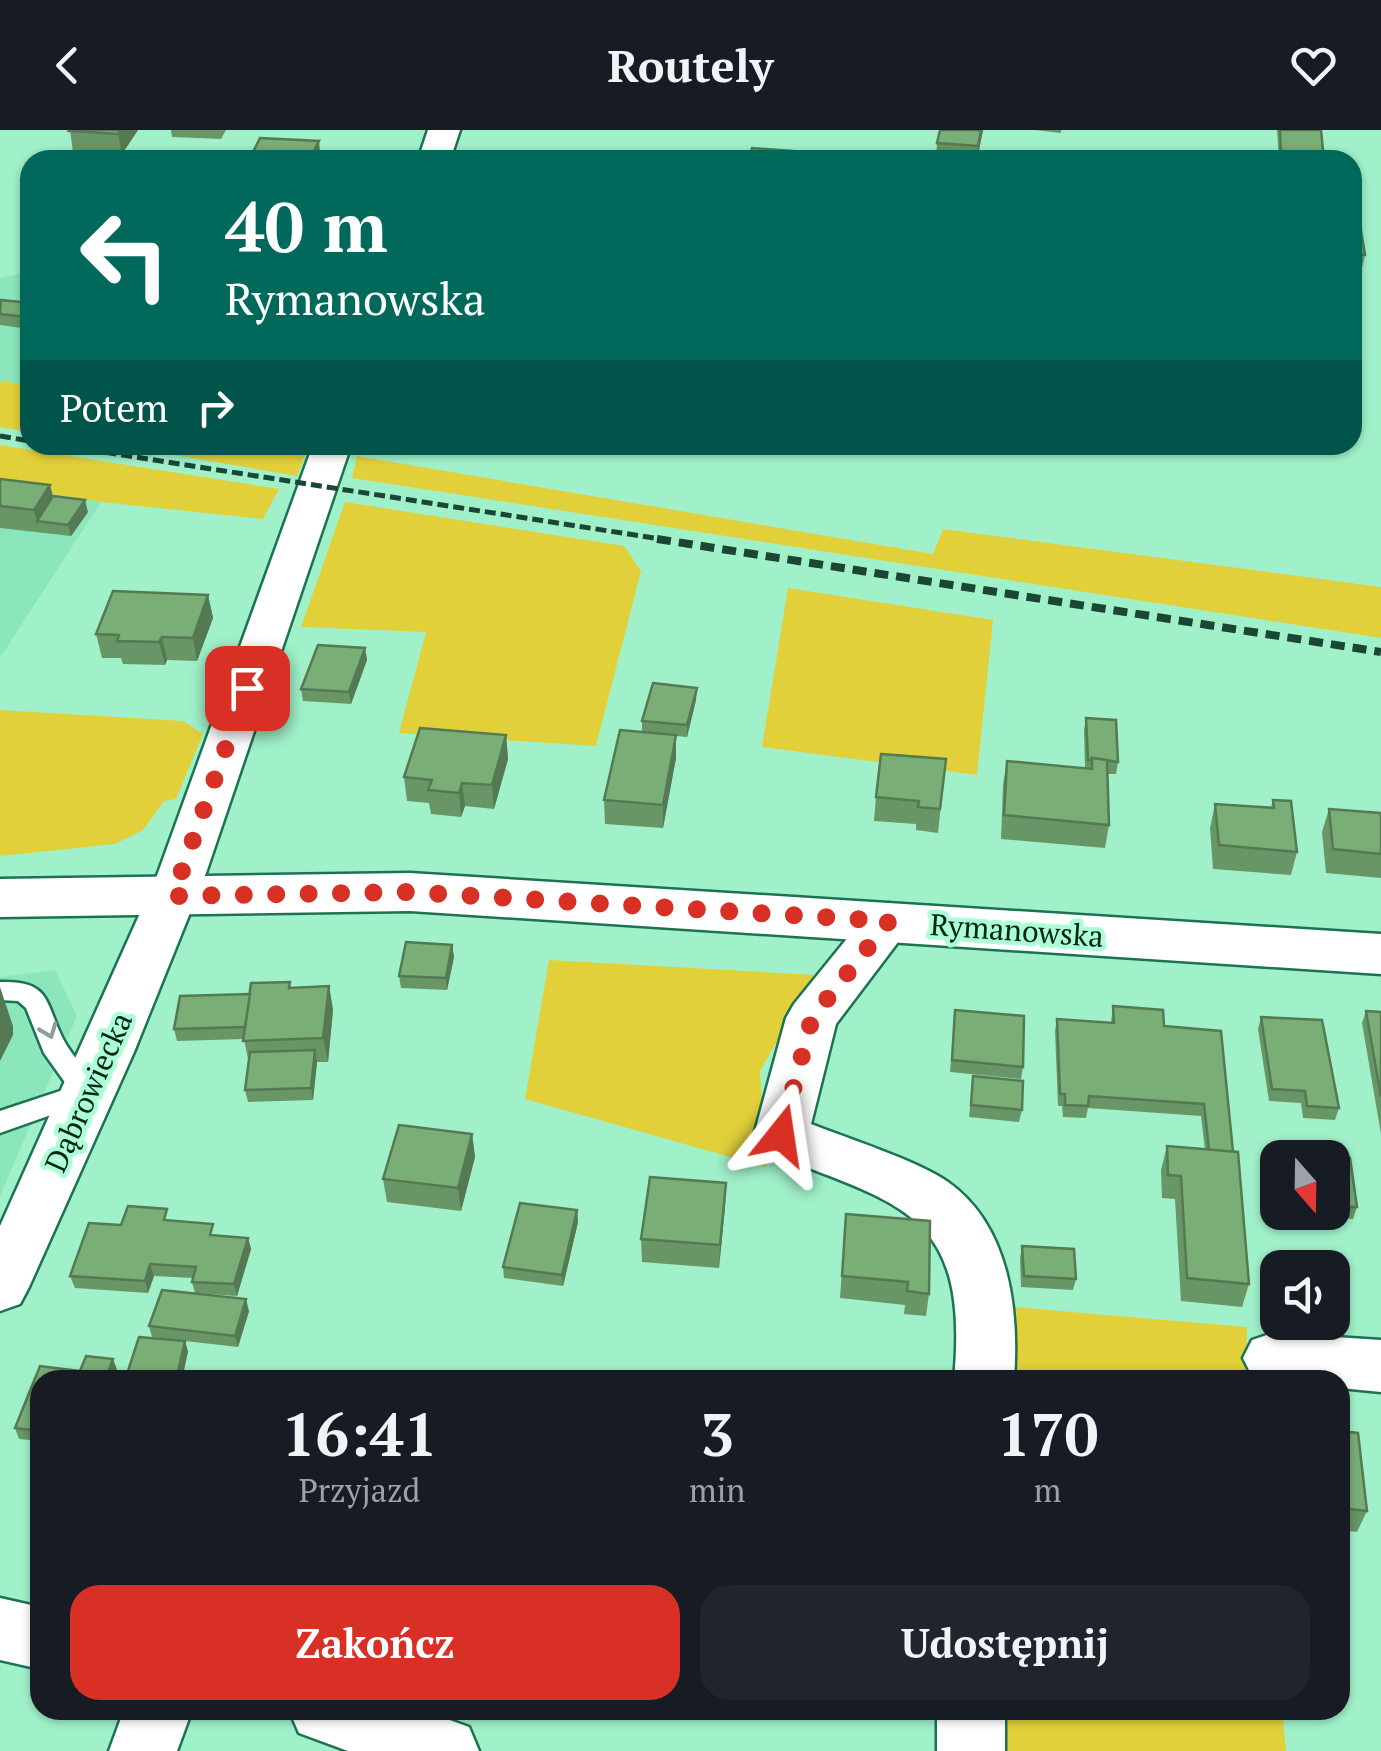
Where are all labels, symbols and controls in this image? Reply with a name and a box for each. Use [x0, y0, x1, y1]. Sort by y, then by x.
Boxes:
text: Routely [608, 35, 773, 95]
icon: back [40, 38, 95, 93]
icon: heart [1286, 38, 1341, 93]
text: 40 m [225, 179, 388, 272]
icon: left [60, 190, 190, 320]
text: Rymanowska [225, 268, 486, 328]
icon: right [188, 380, 243, 435]
text: Potem [60, 383, 168, 433]
pin [205, 646, 290, 731]
icon: arrive [220, 661, 275, 716]
street label: Rymanowska [929, 904, 1105, 956]
street label: Dąbrowiecka [35, 1006, 141, 1178]
one-way arrow [38, 1021, 58, 1039]
position arrow [729, 1083, 833, 1187]
north arrow [1260, 1140, 1350, 1230]
map controls [1260, 1140, 1350, 1340]
button: sound [1260, 1250, 1350, 1340]
text: 16:41 [281, 1394, 438, 1473]
text: 3 [700, 1394, 734, 1473]
text: 170 [997, 1394, 1099, 1473]
text: Przyjazd [299, 1469, 420, 1511]
text: min [689, 1469, 745, 1511]
text: m [1034, 1469, 1061, 1511]
button: Zakończ [70, 1585, 680, 1700]
button: Udostępnij [700, 1585, 1310, 1700]

